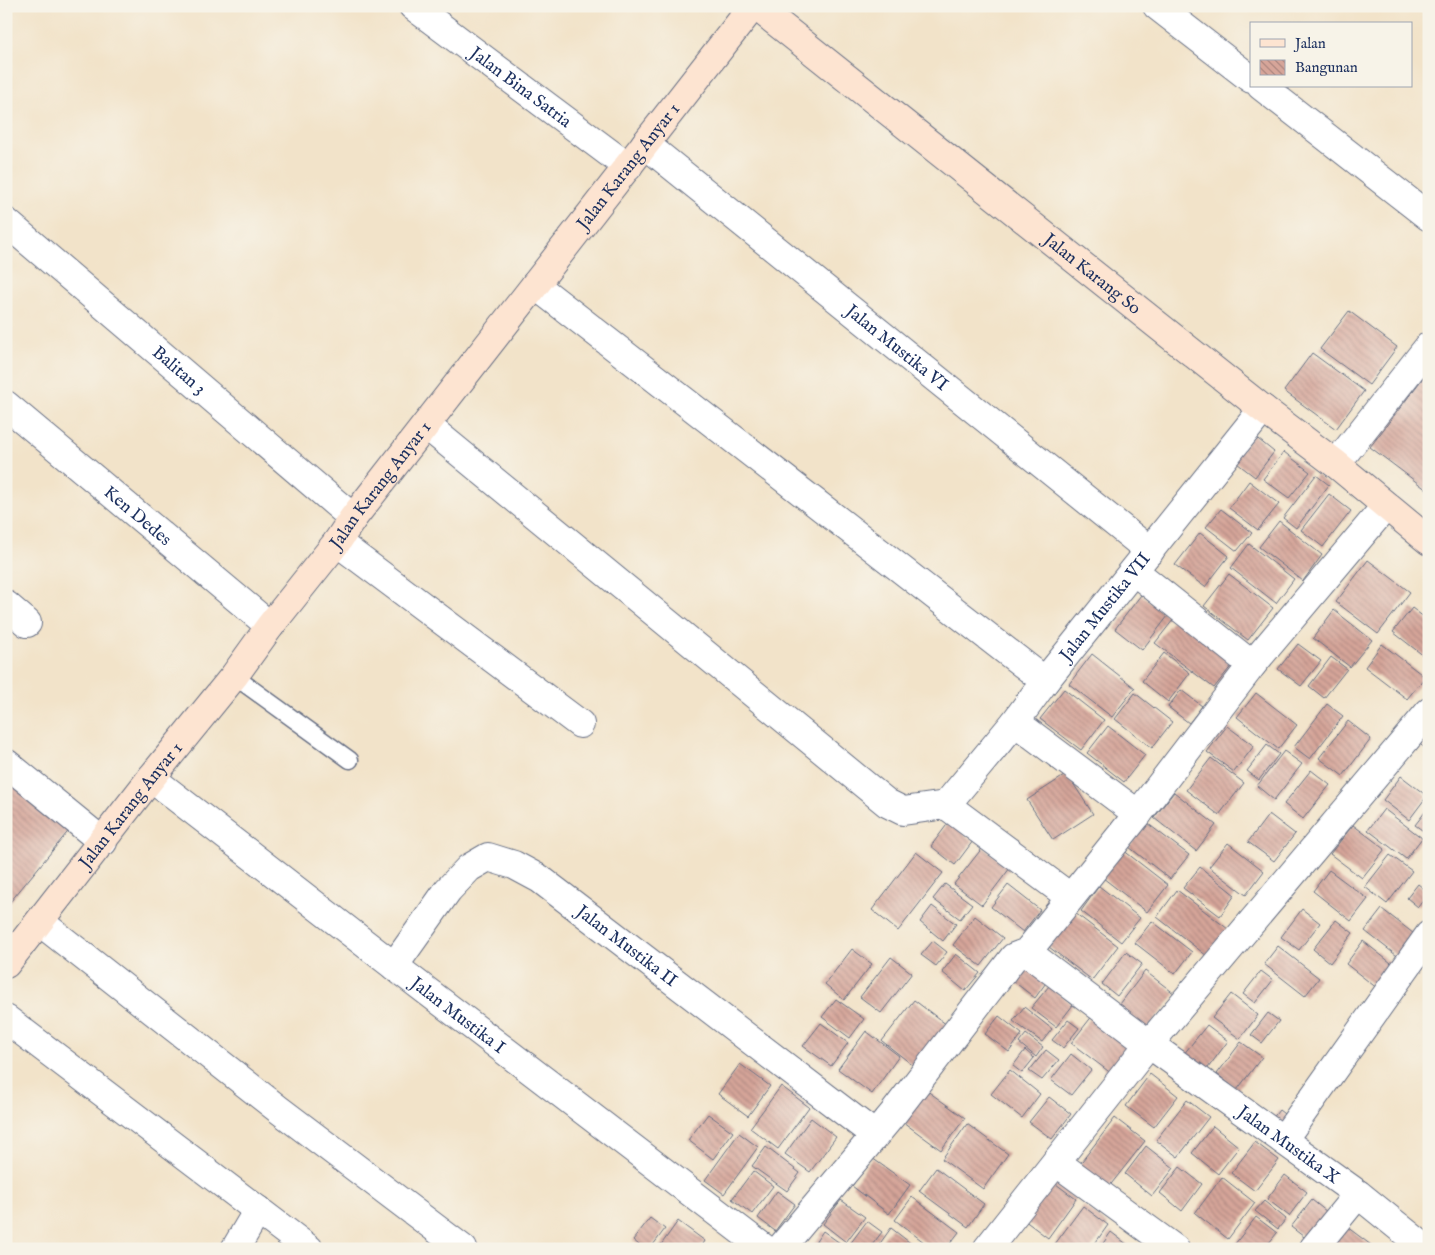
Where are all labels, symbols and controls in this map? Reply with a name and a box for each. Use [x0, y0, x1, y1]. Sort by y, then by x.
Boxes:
legend [1250, 22, 1412, 88]
text: Jalan [1293, 34, 1326, 53]
street label: Jalan Bina Satria [463, 41, 576, 134]
text: Bangunan [1295, 58, 1358, 77]
street label: Jalan Karang Anyar 1 [571, 99, 686, 237]
street label: Jalan Karang So [1037, 228, 1145, 321]
street label: Jalan Mustika VI [839, 299, 952, 397]
street label: Balitan 3 [147, 342, 210, 401]
street label: Jalan Karang Anyar 1 [324, 417, 437, 556]
street label: Ken Dedes [98, 482, 176, 552]
street label: Jalan Mustika VII [1054, 548, 1156, 668]
street label: Jalan Karang Anyar 1 [73, 738, 189, 875]
street label: Jalan Mustika II [570, 900, 682, 993]
street label: Jalan Mustika I [404, 971, 510, 1060]
street label: Jalan Mustika X [1231, 1100, 1344, 1190]

